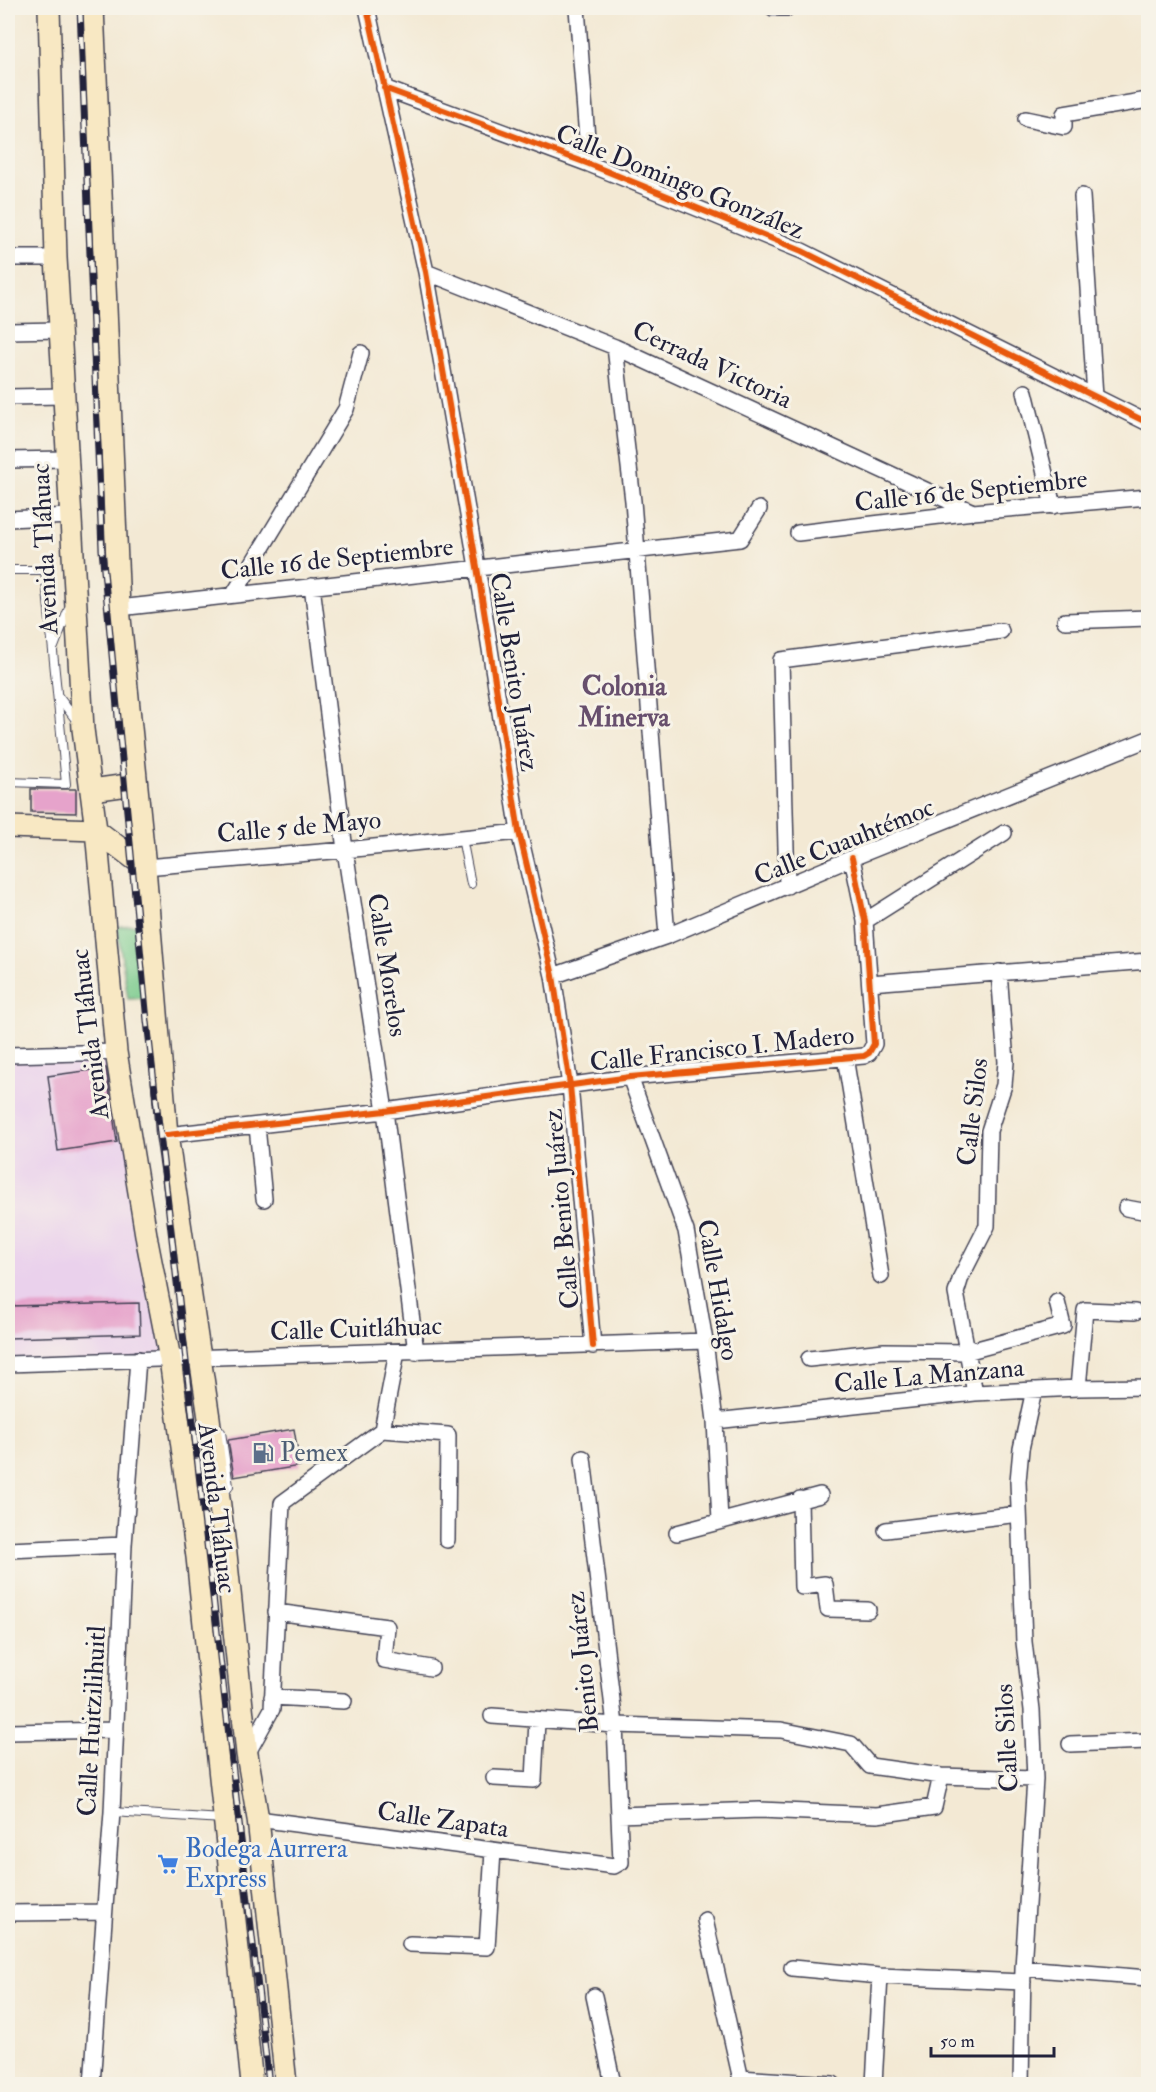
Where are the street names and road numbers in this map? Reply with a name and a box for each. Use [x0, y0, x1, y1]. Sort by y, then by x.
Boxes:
street label: Calle Domingo González [551, 117, 809, 247]
street label: Cerrada Victoria [627, 314, 797, 416]
street label: Avenida Tláhuac [25, 462, 66, 637]
street label: Calle 16 de Septiembre [853, 463, 1089, 520]
street label: Calle 16 de Septiembre [219, 531, 455, 588]
street label: Calle Benito Juárez [482, 570, 546, 774]
street label: Calle Cuauhtémoc [749, 791, 939, 893]
street label: Calle 5 de Mayo [216, 804, 382, 850]
street label: Calle Morelos [360, 891, 414, 1039]
street label: Avenida Tláhuac [64, 947, 116, 1122]
street label: Calle Francisco I. Madero [588, 1019, 856, 1079]
street label: Calle Silos [951, 1056, 995, 1168]
street label: Calle Benito Juárez [537, 1107, 587, 1310]
street label: Calle Hidalgo [690, 1217, 746, 1363]
street label: Calle Cuitláhuac [269, 1310, 443, 1348]
street label: Calle La Manzana [833, 1352, 1026, 1400]
street label: Avenida Tláhuac [191, 1420, 243, 1595]
street label: Benito Juárez [560, 1590, 606, 1734]
street label: Calle Huitzilihuitl [71, 1625, 113, 1817]
street label: Calle Silos [988, 1683, 1026, 1793]
street label: Calle Zapata [375, 1795, 511, 1846]

